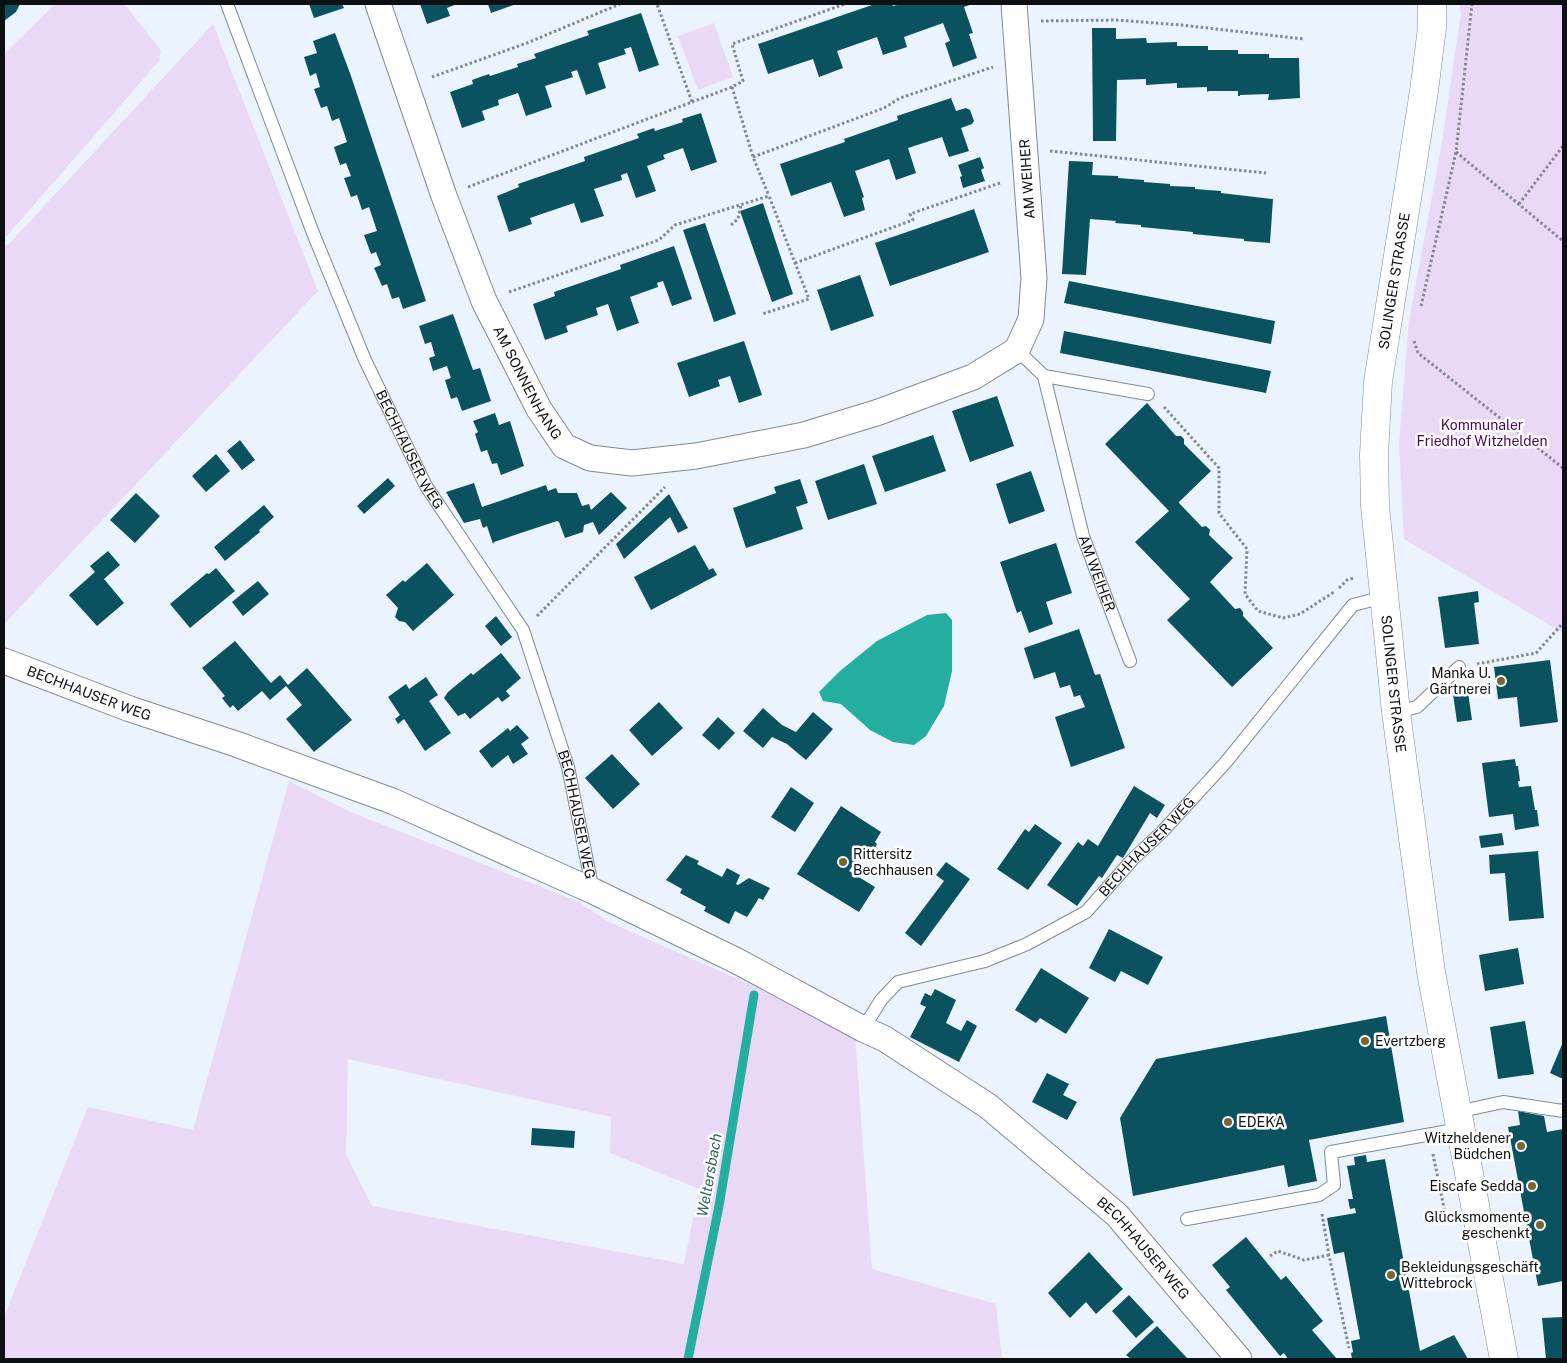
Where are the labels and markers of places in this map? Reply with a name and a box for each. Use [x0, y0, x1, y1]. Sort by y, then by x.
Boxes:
place label: Manka U. Gärtnerei [1430, 665, 1491, 697]
marker: Manka U. Gärtnerei [1495, 675, 1507, 687]
place label: Rittersitz Bechhausen [853, 846, 933, 878]
marker: Rittersitz Bechhausen [837, 856, 849, 868]
place label: Evertzberg [1375, 1033, 1446, 1049]
marker: Evertzberg [1359, 1035, 1371, 1047]
place label: EDEKA [1238, 1114, 1285, 1130]
marker: EDEKA [1222, 1116, 1234, 1128]
place label: Witzheldener Büdchen [1424, 1130, 1511, 1162]
marker: Witzheldener Büdchen [1515, 1140, 1527, 1152]
place label: Eiscafe Sedda [1429, 1178, 1522, 1194]
marker: Eiscafe Sedda [1526, 1180, 1538, 1192]
place label: Glücksmomente geschenkt [1424, 1209, 1530, 1241]
marker: Glücksmomente geschenkt [1534, 1219, 1546, 1231]
place label: Bekleidungsgeschäft Wittebrock [1401, 1259, 1539, 1291]
marker: Bekleidungsgeschäft Wittebrock [1385, 1269, 1397, 1281]

